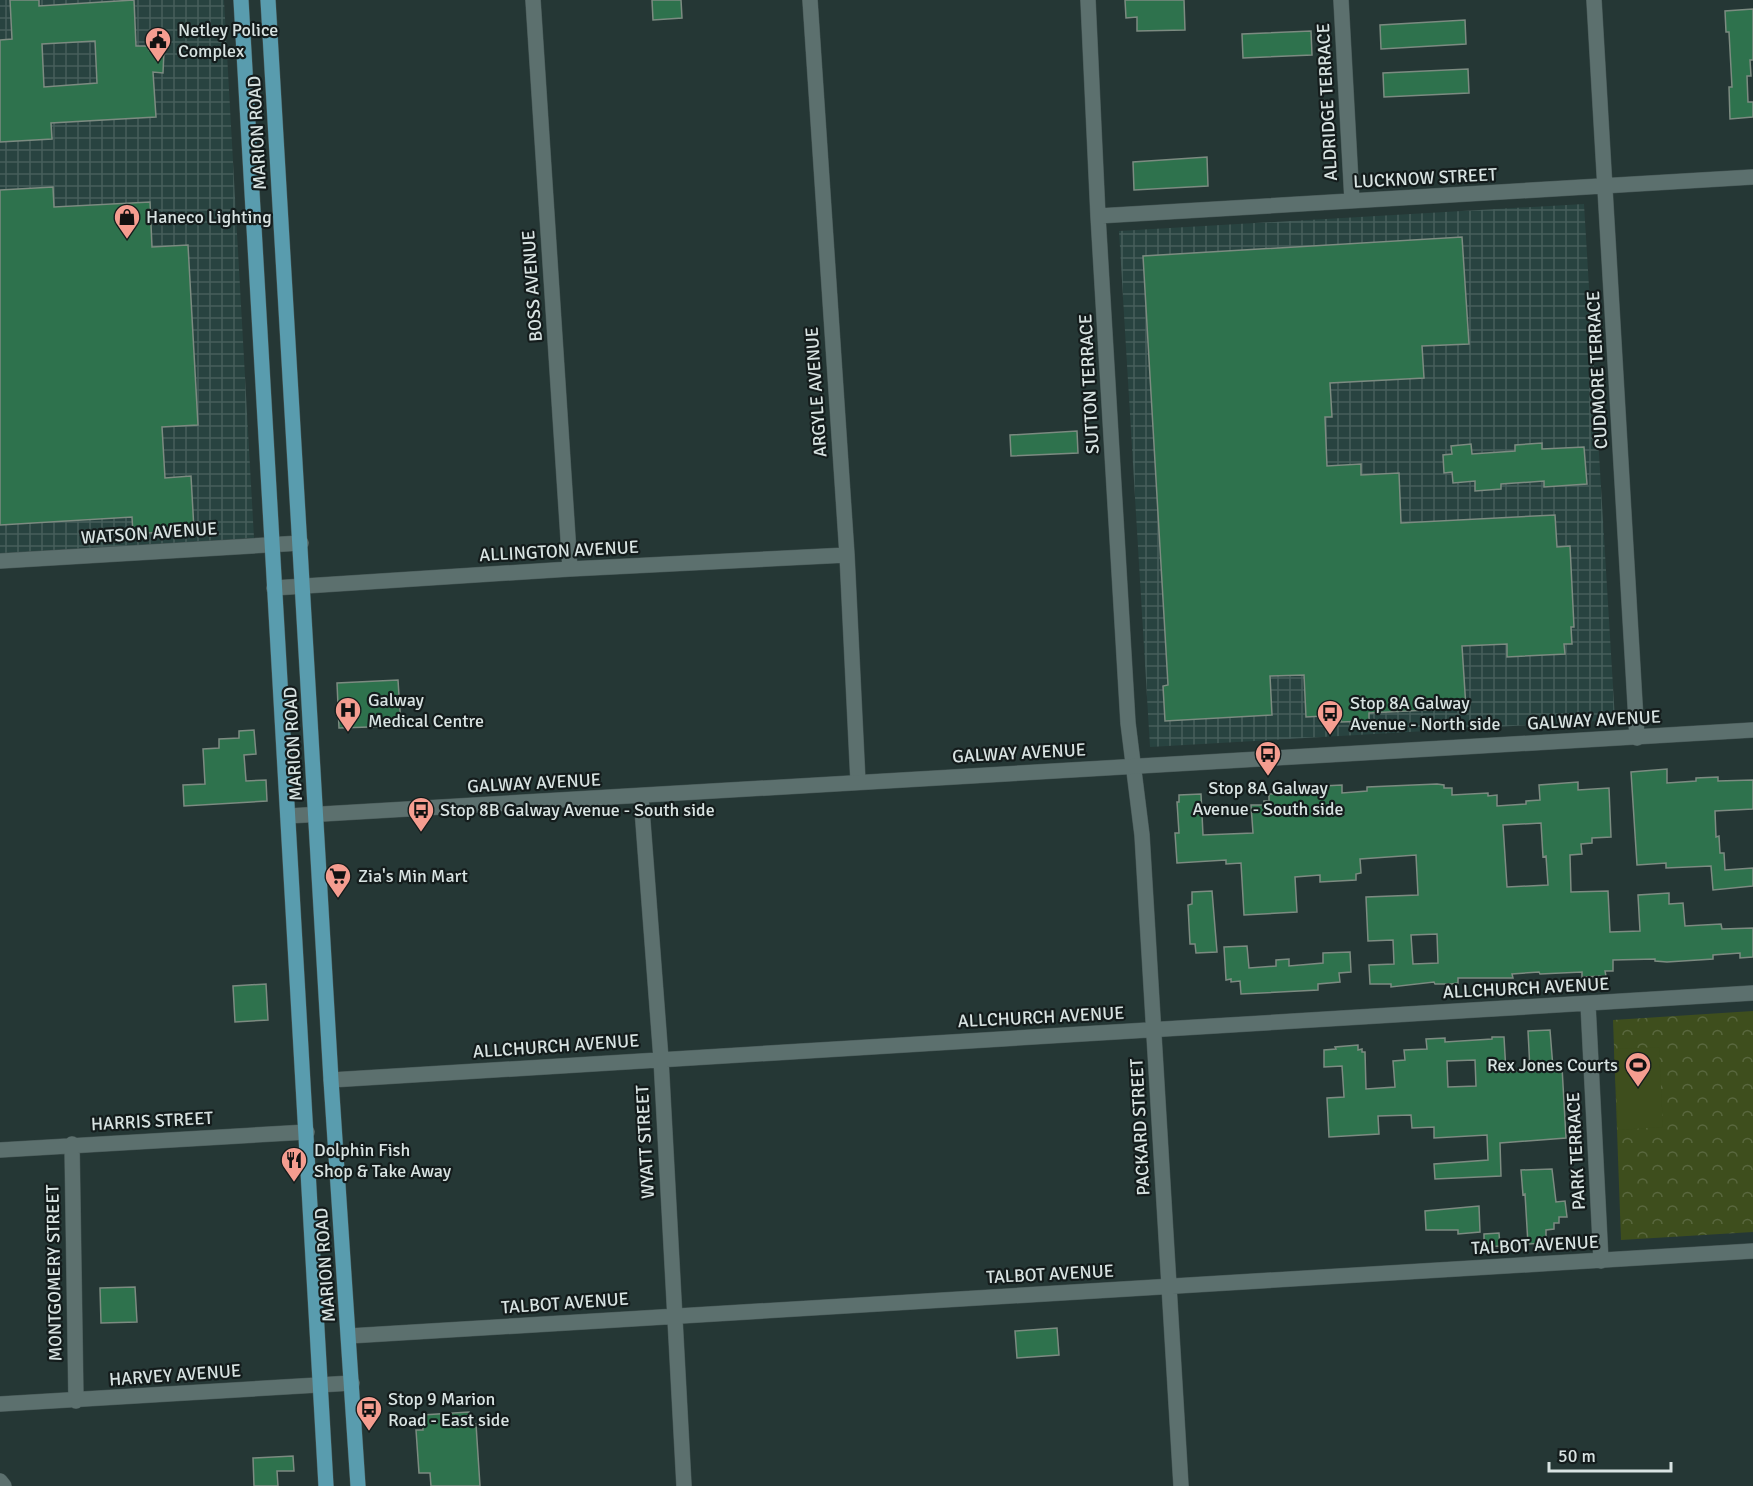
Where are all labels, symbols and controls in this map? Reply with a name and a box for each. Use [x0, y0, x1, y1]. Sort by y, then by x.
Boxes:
place label: Netley Police Complex [178, 19, 278, 62]
street label: ALDRIDGE TERRACE [1312, 23, 1342, 181]
public building icon: Netley Police Complex [143, 25, 173, 63]
street label: MARION ROAD [243, 75, 271, 191]
street label: LUCKNOW STREET [1352, 163, 1498, 193]
shop icon: Haneco Lighting [112, 202, 142, 240]
place label: Haneco Lighting [146, 206, 272, 228]
street label: BOSS AVENUE [517, 230, 547, 342]
street label: CUDMORE TERRACE [1582, 290, 1612, 450]
street label: SUTTON TERRACE [1074, 313, 1104, 455]
street label: ARGYLE AVENUE [800, 326, 832, 458]
street label: WATSON AVENUE [80, 517, 218, 549]
street label: ALLINGTON AVENUE [479, 536, 639, 566]
street label: MARION ROAD [279, 686, 307, 802]
place label: Galway Medical Centre [368, 689, 484, 732]
place label: Stop 8A Galway Avenue - North side [1350, 692, 1501, 735]
hospital icon: Galway Medical Centre [333, 695, 363, 733]
bus stop icon: Stop 8A Galway Avenue - North side [1315, 698, 1345, 736]
street label: GALWAY AVENUE [1527, 706, 1661, 734]
street label: GALWAY AVENUE [952, 739, 1086, 767]
bus stop icon: Stop 8A Galway Avenue - South side [1253, 739, 1283, 777]
street label: GALWAY AVENUE [467, 769, 601, 797]
place label: Stop 8A Galway Avenue - South side [1192, 777, 1344, 820]
bus stop icon: Stop 8B Galway Avenue - South side [406, 795, 436, 833]
place label: Stop 8B Galway Avenue - South side [440, 799, 715, 821]
supermarket icon: Zia's Min Mart [323, 861, 353, 899]
place label: Zia's Min Mart [358, 865, 468, 887]
street label: ALLCHURCH AVENUE [1442, 973, 1610, 1003]
street label: ALLCHURCH AVENUE [957, 1002, 1125, 1032]
street label: ALLCHURCH AVENUE [472, 1029, 640, 1063]
sports icon: Rex Jones Courts [1623, 1050, 1653, 1088]
place label: Rex Jones Courts [1487, 1054, 1618, 1076]
street label: PACKARD STREET [1125, 1058, 1155, 1196]
street label: WYATT STREET [631, 1084, 659, 1199]
street label: PARK TERRACE [1562, 1091, 1590, 1211]
street label: HARRIS STREET [90, 1107, 214, 1135]
place label: Dolphin Fish Shop & Take Away [314, 1139, 452, 1182]
restaurant icon: Dolphin Fish Shop & Take Away [279, 1145, 309, 1183]
street label: MONTGOMERY STREET [41, 1184, 67, 1362]
street label: MARION ROAD [310, 1207, 340, 1323]
street label: TALBOT AVENUE [1471, 1231, 1599, 1259]
street label: TALBOT AVENUE [986, 1260, 1114, 1288]
street label: TALBOT AVENUE [500, 1288, 630, 1318]
street label: HARVEY AVENUE [108, 1359, 242, 1391]
place label: Stop 9 Marion Road - East side [388, 1388, 509, 1431]
bus stop icon: Stop 9 Marion Road - East side [354, 1394, 384, 1432]
scale bar [1549, 1435, 1670, 1473]
text: 50 m [1558, 1445, 1596, 1467]

